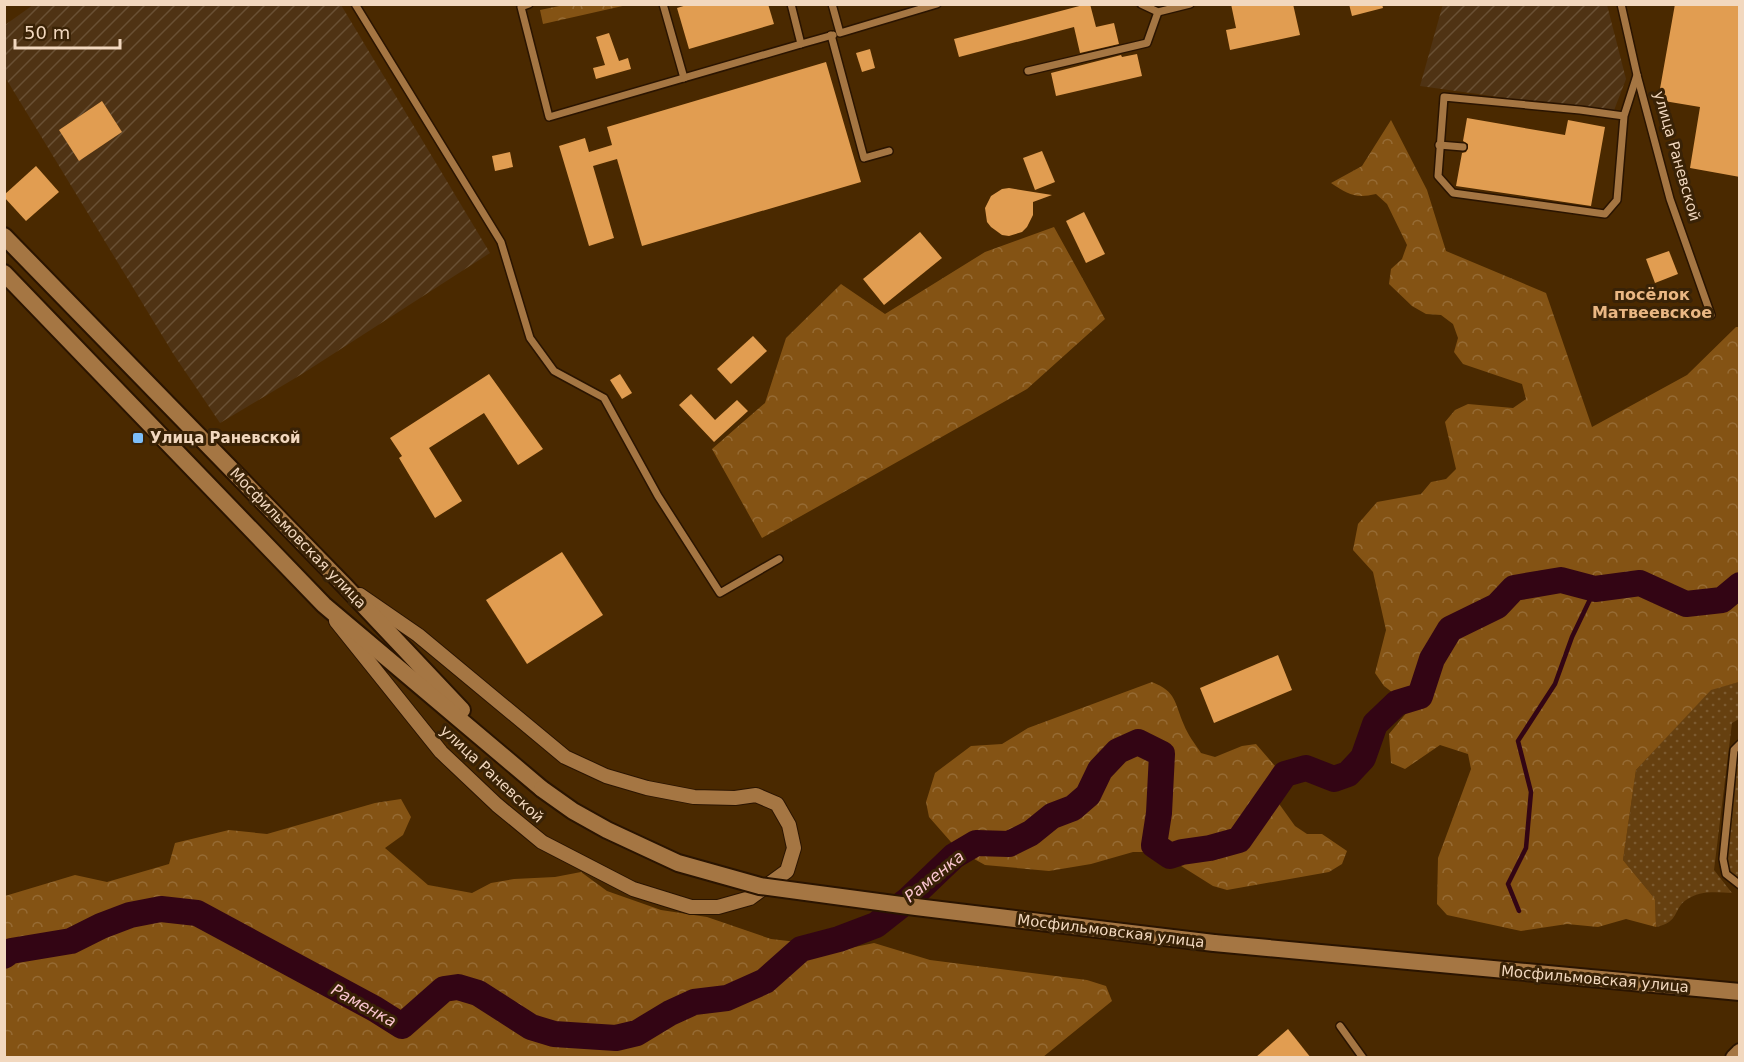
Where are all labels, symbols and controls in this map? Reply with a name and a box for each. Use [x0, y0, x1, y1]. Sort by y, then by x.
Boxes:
scale bar [15, 12, 120, 50]
text: 50 m [24, 22, 70, 43]
street label: улица Раневской [1650, 89, 1704, 223]
district label: посёлок Матвеевское [1592, 285, 1712, 322]
place label: Улица Раневской [150, 429, 301, 447]
marker: Улица Раневской [131, 431, 145, 445]
street label: Мосфильмовская улица [226, 464, 370, 612]
street label: улица Раневской [437, 721, 547, 827]
water label: Раменка [901, 847, 968, 906]
street label: Мосфильмовская улица [1016, 911, 1206, 951]
street label: Мосфильмовская улица [1500, 962, 1690, 996]
water label: Раменка [328, 980, 400, 1031]

